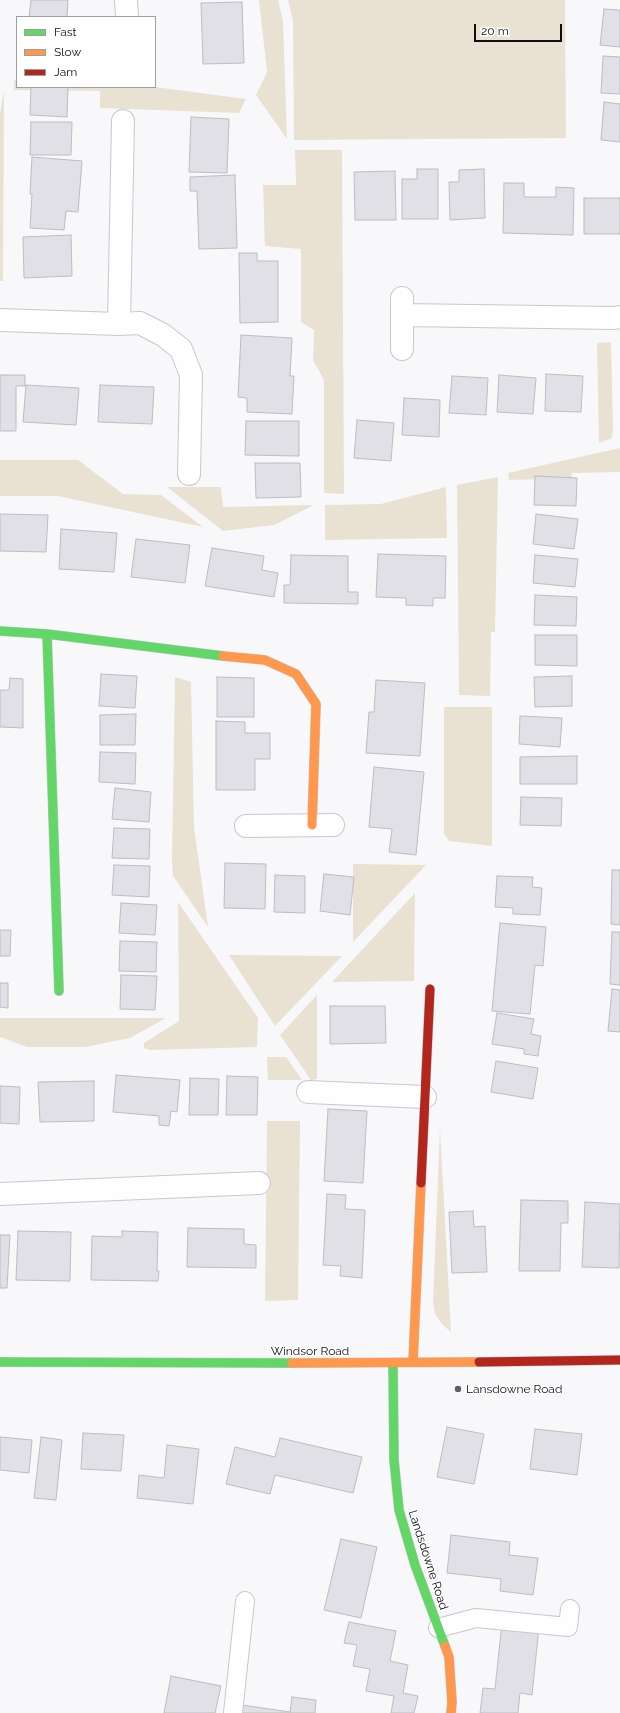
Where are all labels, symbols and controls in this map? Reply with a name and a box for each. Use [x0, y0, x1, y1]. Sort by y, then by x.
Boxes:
legend [16, 16, 156, 88]
scale bar [476, 16, 564, 42]
text: 20 m [481, 24, 509, 38]
text: Fast [54, 25, 77, 39]
text: Slow [54, 45, 81, 59]
text: Jam [54, 65, 77, 79]
street label: Windsor Road [271, 1344, 349, 1358]
place label: Lansdowne Road [466, 1382, 562, 1396]
marker: Lansdowne Road [453, 1384, 463, 1394]
street label: Landsdowne Road [405, 1508, 451, 1612]

